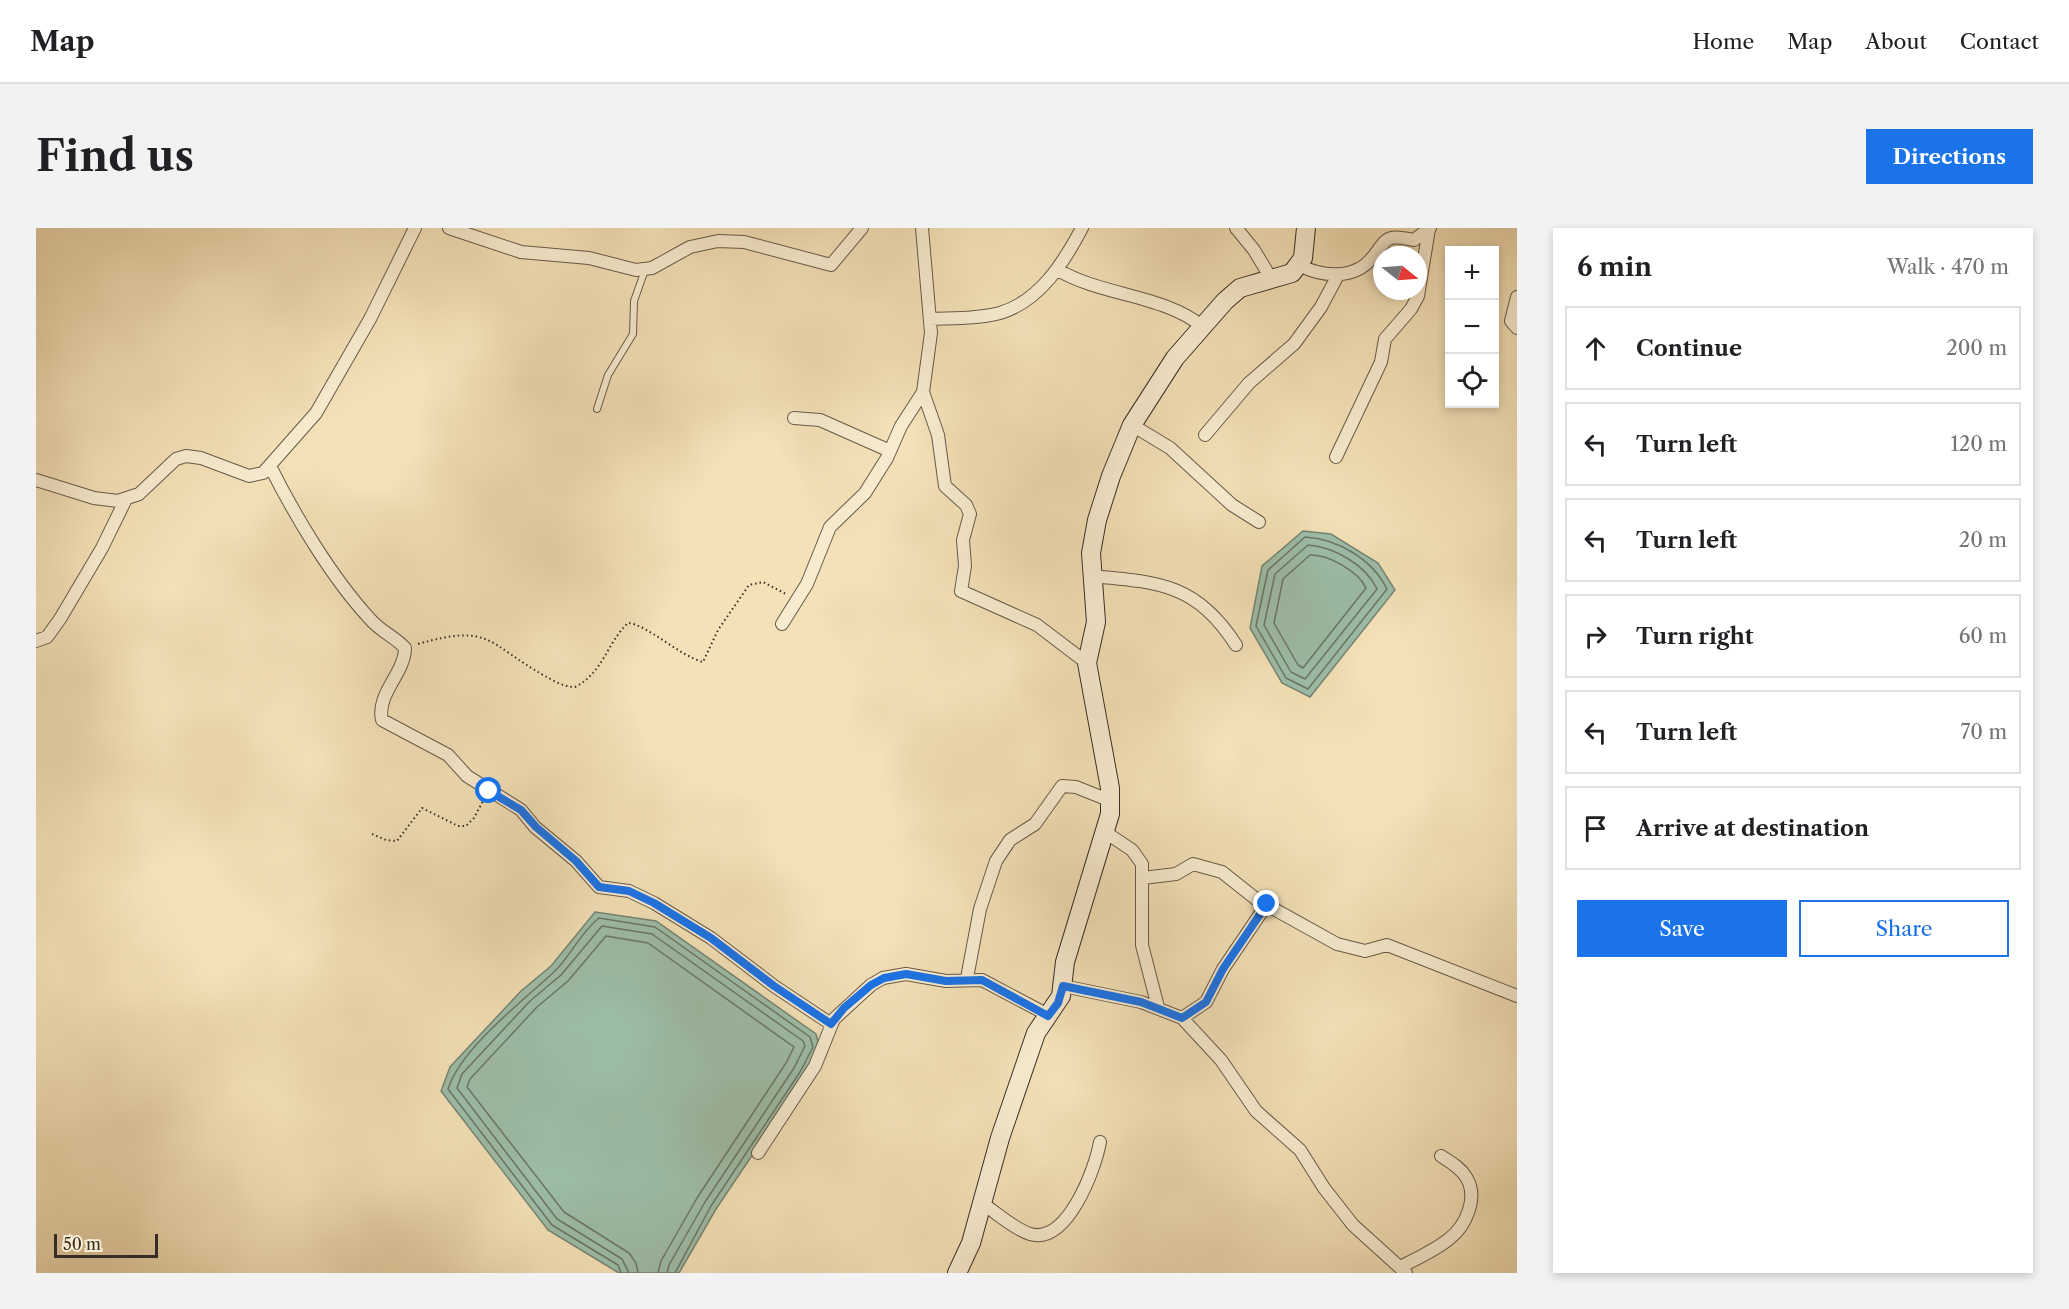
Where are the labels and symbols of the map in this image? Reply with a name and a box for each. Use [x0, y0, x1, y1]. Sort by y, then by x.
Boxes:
north arrow [1373, 246, 1427, 300]
route start [475, 777, 501, 803]
route end [1253, 890, 1279, 916]
scale bar [54, 1231, 158, 1258]

